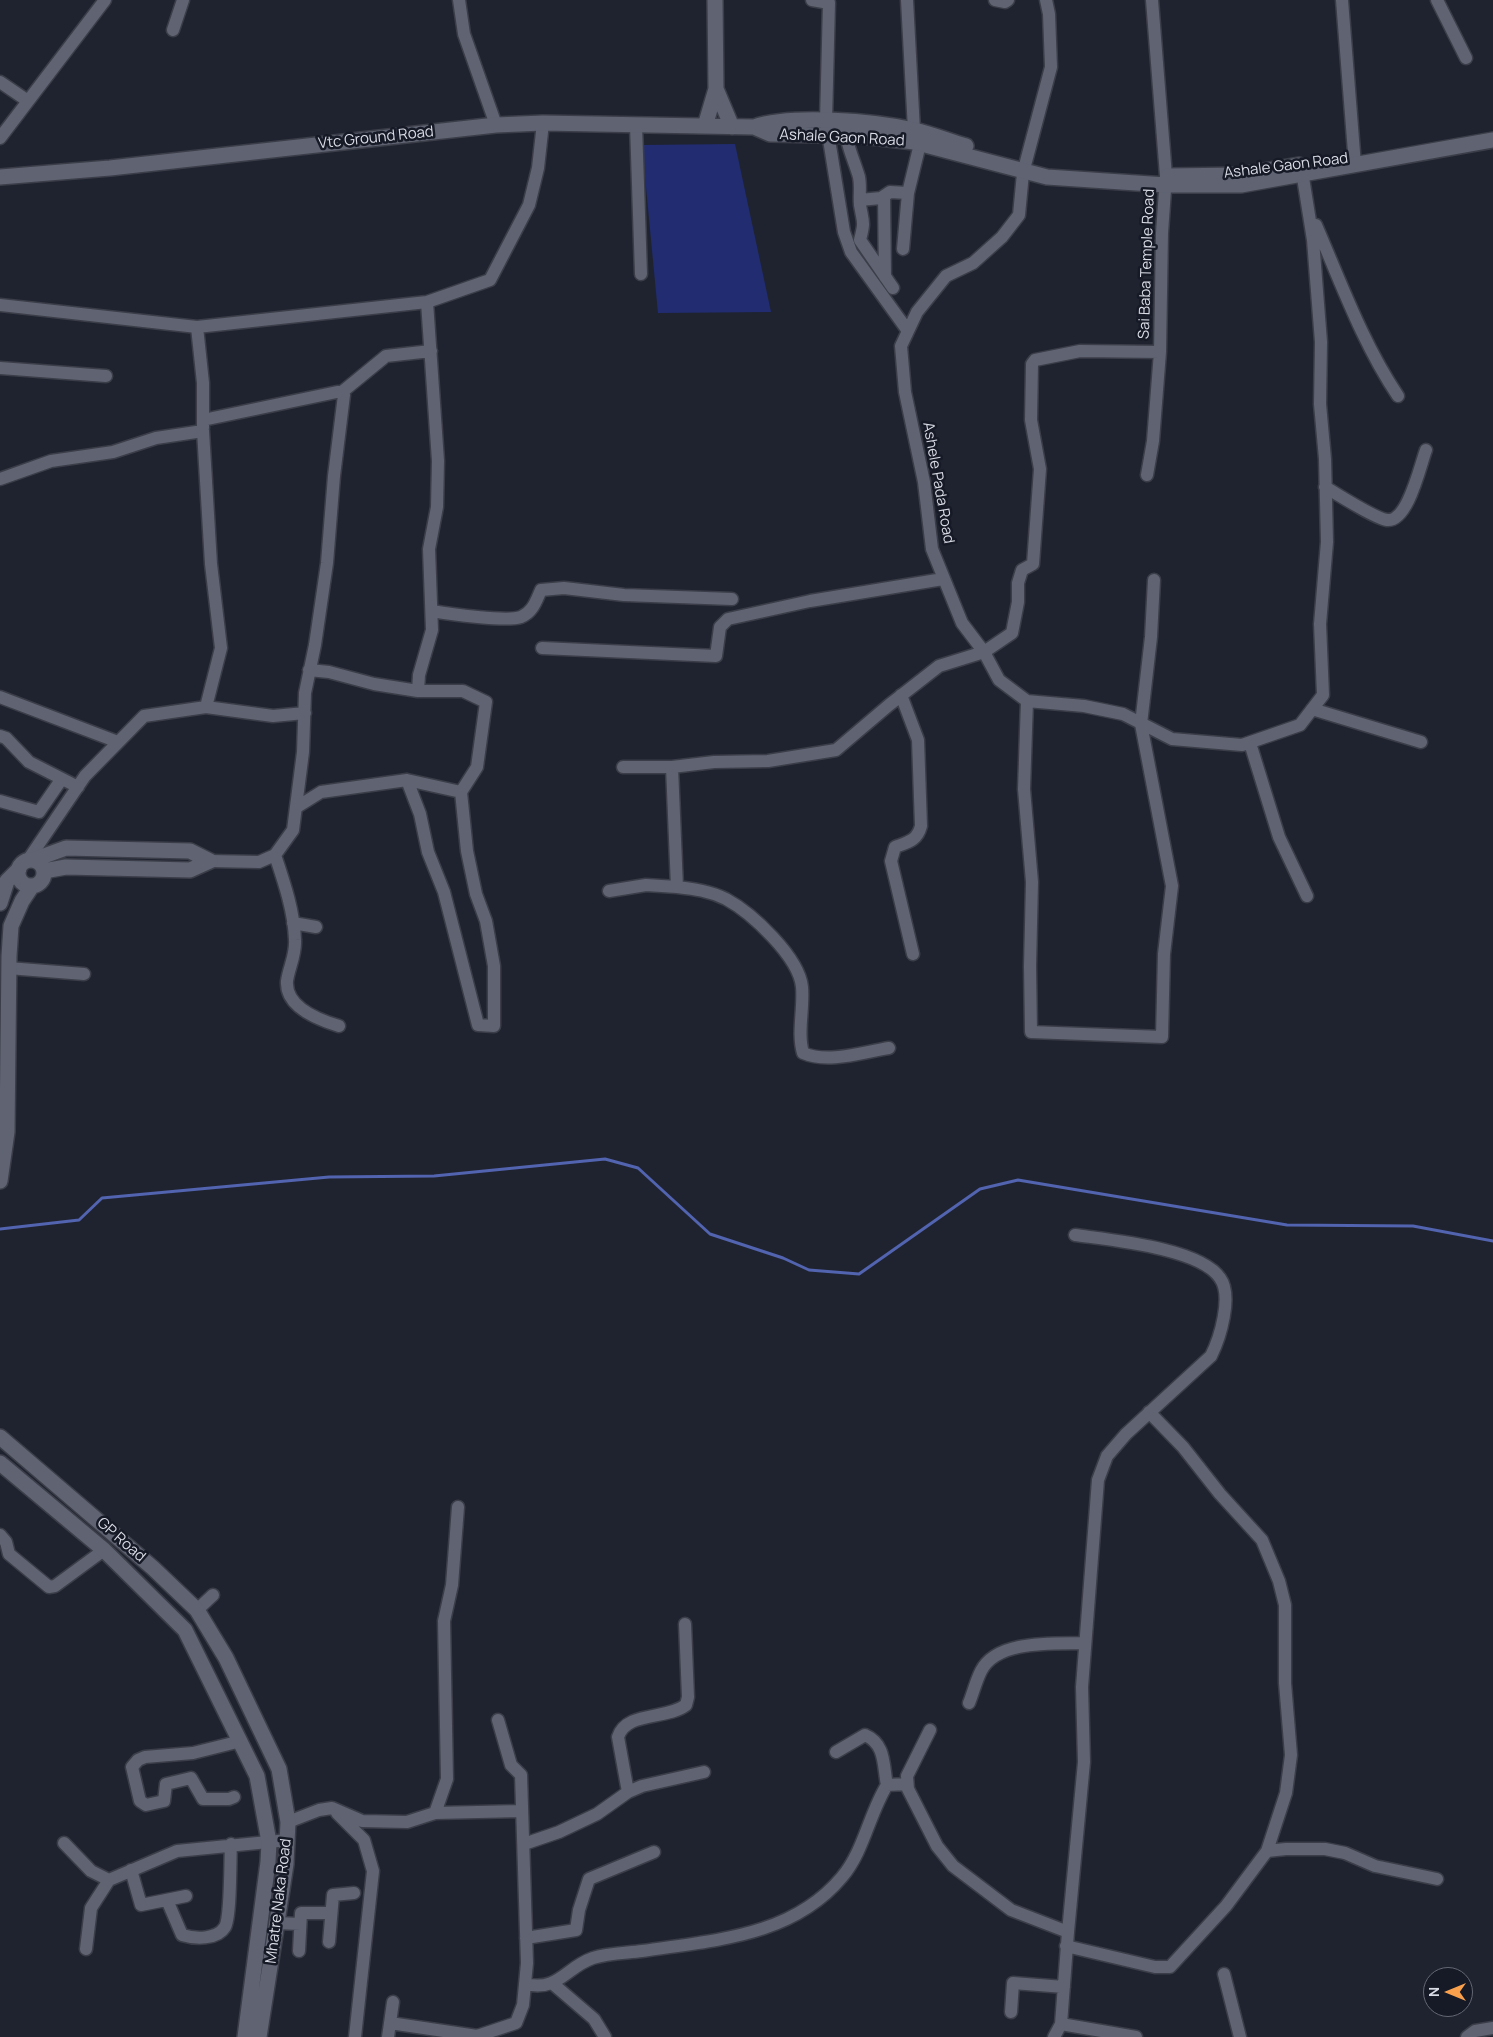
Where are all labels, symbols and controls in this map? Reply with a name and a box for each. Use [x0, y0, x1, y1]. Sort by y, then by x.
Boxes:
street label: Vtc Ground Road [317, 123, 435, 153]
street label: Ashale Gaon Road [779, 126, 905, 150]
street label: Ashale Gaon Road [1223, 149, 1349, 183]
street label: Sai Baba Temple Road [1135, 188, 1159, 340]
street label: Ashele Pada Road [918, 421, 958, 545]
street label: GP Road [93, 1514, 149, 1566]
street label: Mhatre Naka Road [262, 1837, 296, 1965]
north arrow [1423, 1967, 1473, 2017]
text: N [1424, 1987, 1443, 1997]

